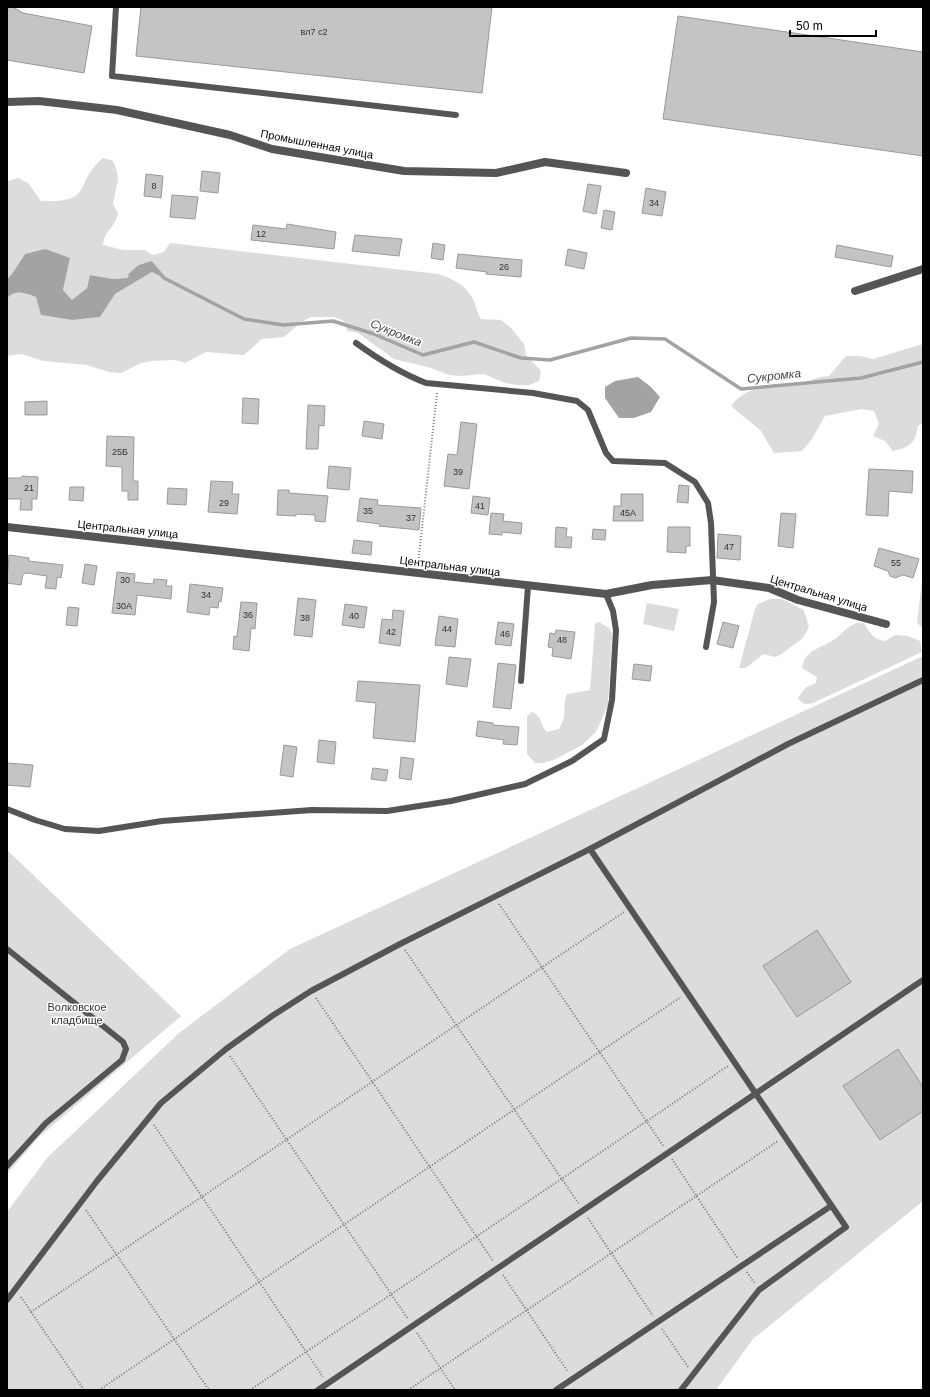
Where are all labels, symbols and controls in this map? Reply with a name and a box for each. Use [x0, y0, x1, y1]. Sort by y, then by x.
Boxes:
scale bar [790, 12, 876, 38]
text: 50 m [796, 19, 823, 33]
house number: вл7 с2 [301, 27, 327, 37]
street label: Промышленная улица [260, 127, 375, 161]
house number: 8 [151, 181, 157, 191]
house number: 34 [649, 198, 659, 208]
house number: 12 [256, 229, 266, 239]
house number: 26 [499, 262, 509, 272]
water label: Сукромка [368, 316, 424, 350]
water label: Сукромка [746, 366, 802, 386]
house number: 25Б [112, 447, 128, 457]
house number: 39 [453, 467, 463, 477]
house number: 21 [24, 483, 34, 493]
house number: 29 [219, 498, 229, 508]
house number: 41 [475, 501, 485, 511]
house number: 35 [363, 506, 373, 516]
house number: 45А [620, 508, 636, 518]
house number: 37 [406, 513, 416, 523]
street label: Центральная улица [77, 518, 180, 540]
house number: 47 [724, 542, 734, 552]
street label: Центральная улица [399, 554, 502, 578]
house number: 55 [891, 558, 901, 568]
street label: Центральная улица [769, 572, 870, 614]
house number: 30 [120, 575, 130, 585]
house number: 34 [201, 590, 211, 600]
house number: 30А [116, 601, 132, 611]
house number: 36 [243, 610, 253, 620]
house number: 40 [349, 611, 359, 621]
house number: 38 [300, 613, 310, 623]
house number: 44 [442, 624, 452, 634]
house number: 42 [386, 627, 396, 637]
house number: 46 [500, 629, 510, 639]
house number: 48 [557, 635, 567, 645]
park label: Волковское кладбище [47, 1001, 107, 1026]

